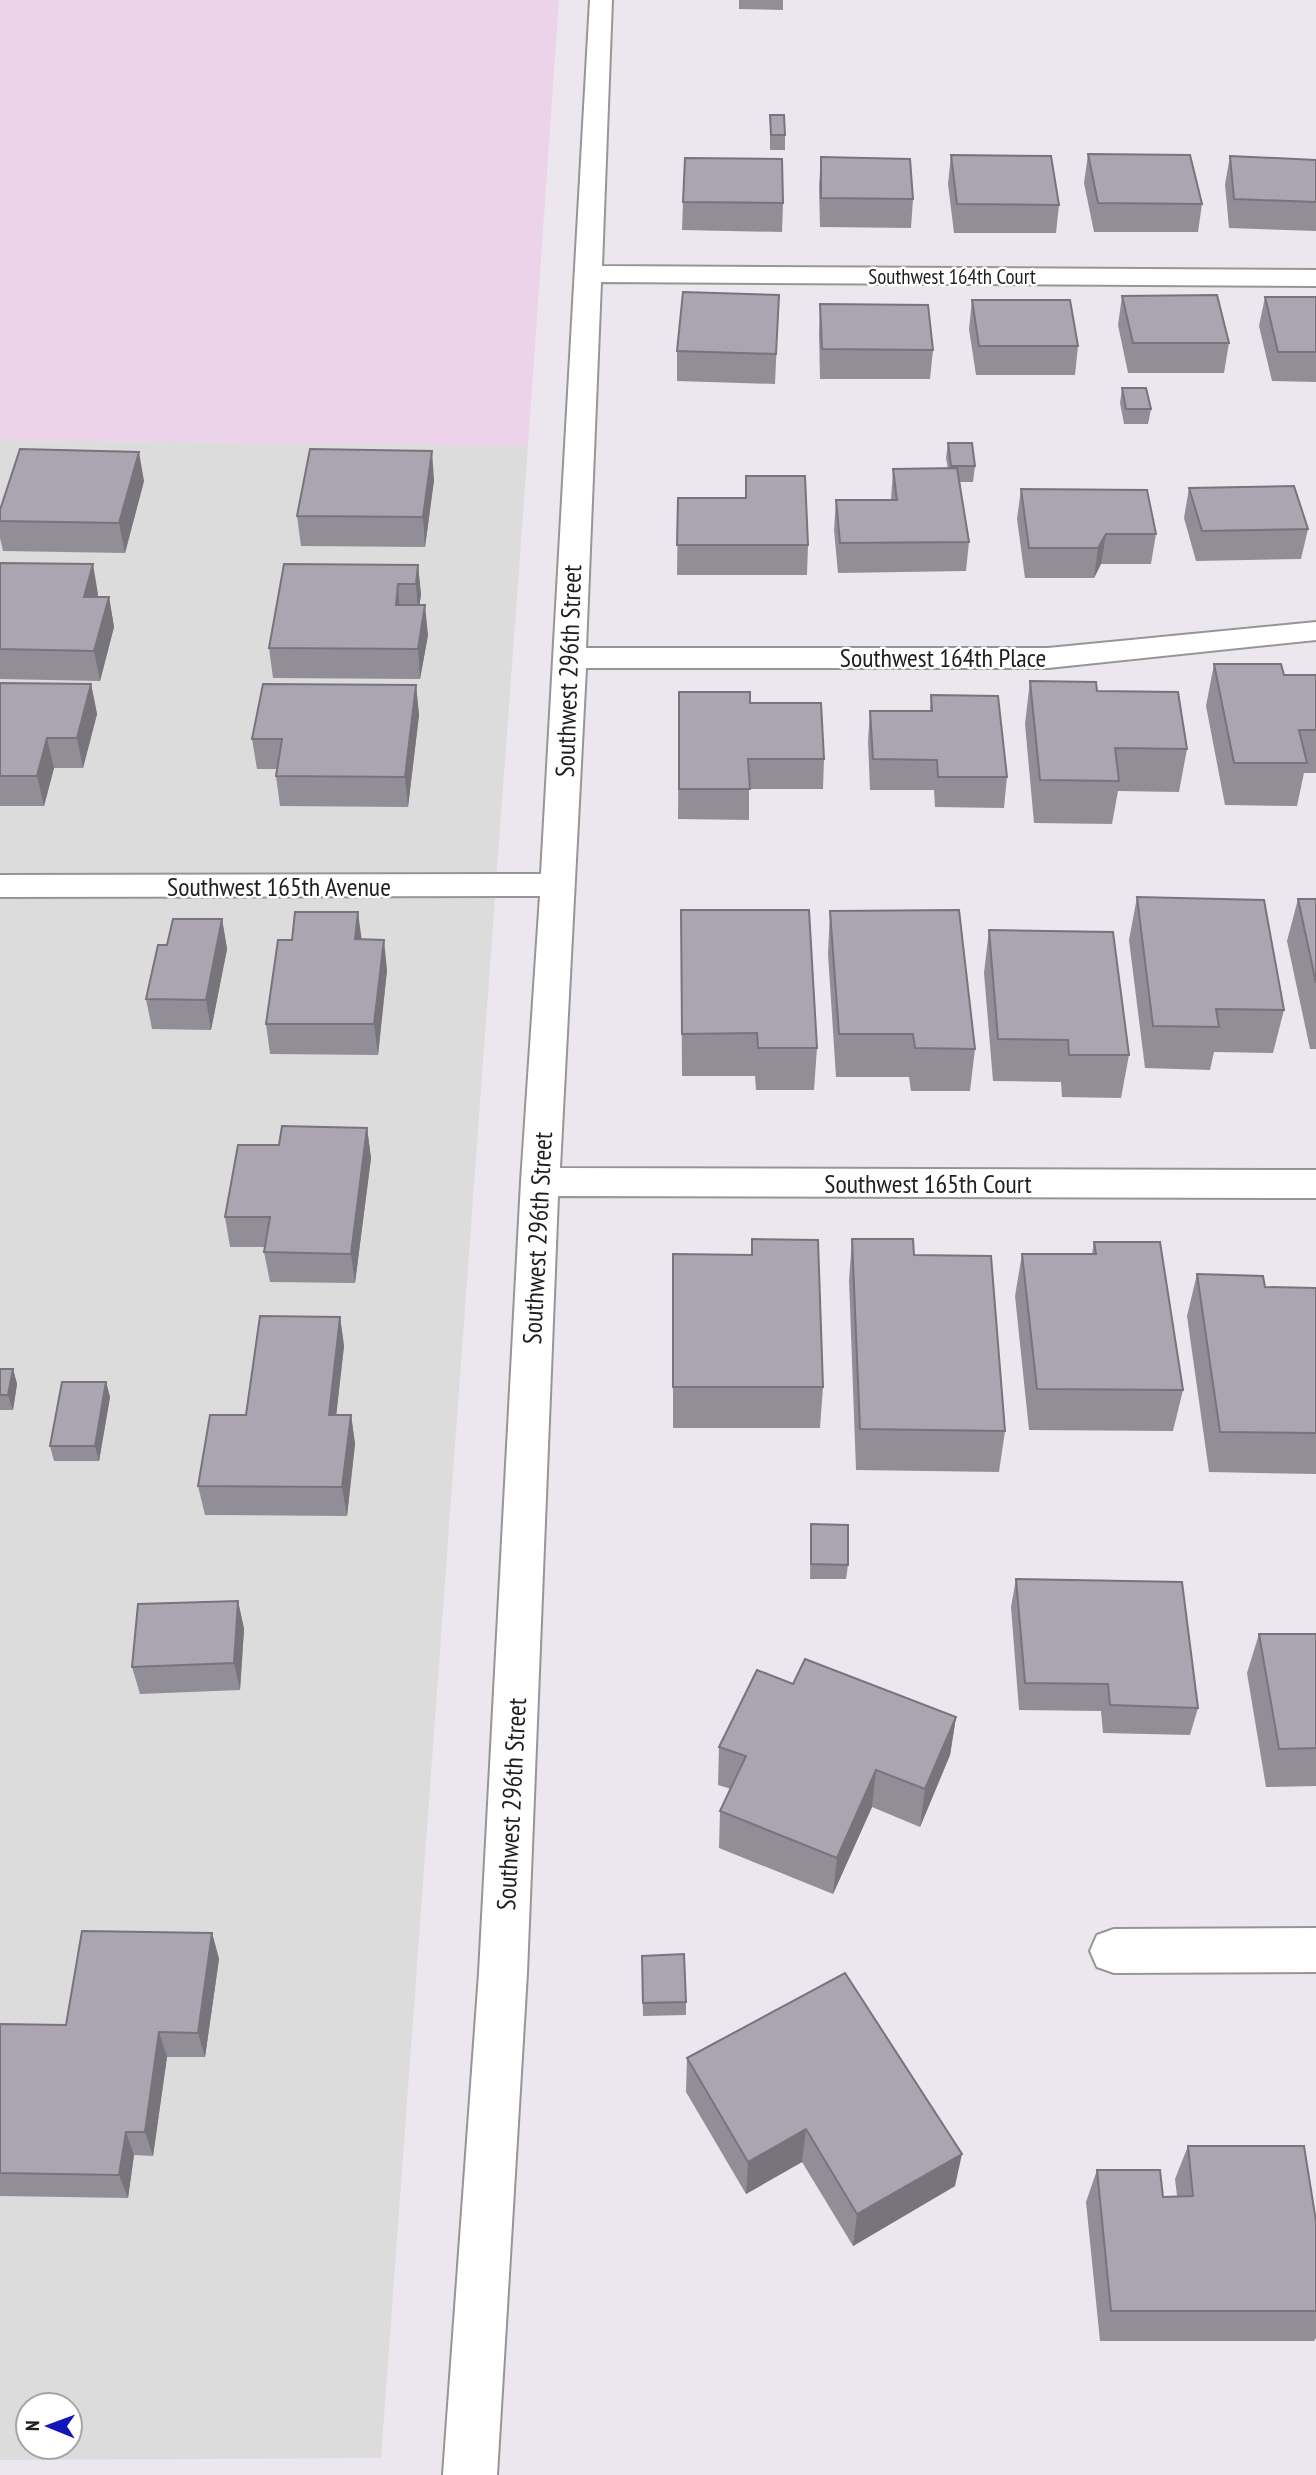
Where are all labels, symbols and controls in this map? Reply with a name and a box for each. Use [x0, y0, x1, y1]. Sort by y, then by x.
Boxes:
street label: Southwest 164th Court [868, 263, 1036, 290]
street label: Southwest 296th Street [548, 564, 588, 778]
street label: Southwest 164th Place [840, 641, 1046, 674]
street label: Southwest 165th Avenue [167, 870, 391, 903]
street label: Southwest 296th Street [515, 1131, 559, 1345]
street label: Southwest 165th Court [824, 1167, 1032, 1200]
street label: Southwest 296th Street [489, 1697, 533, 1911]
north arrow [14, 2391, 84, 2461]
text: N [20, 2420, 44, 2431]

